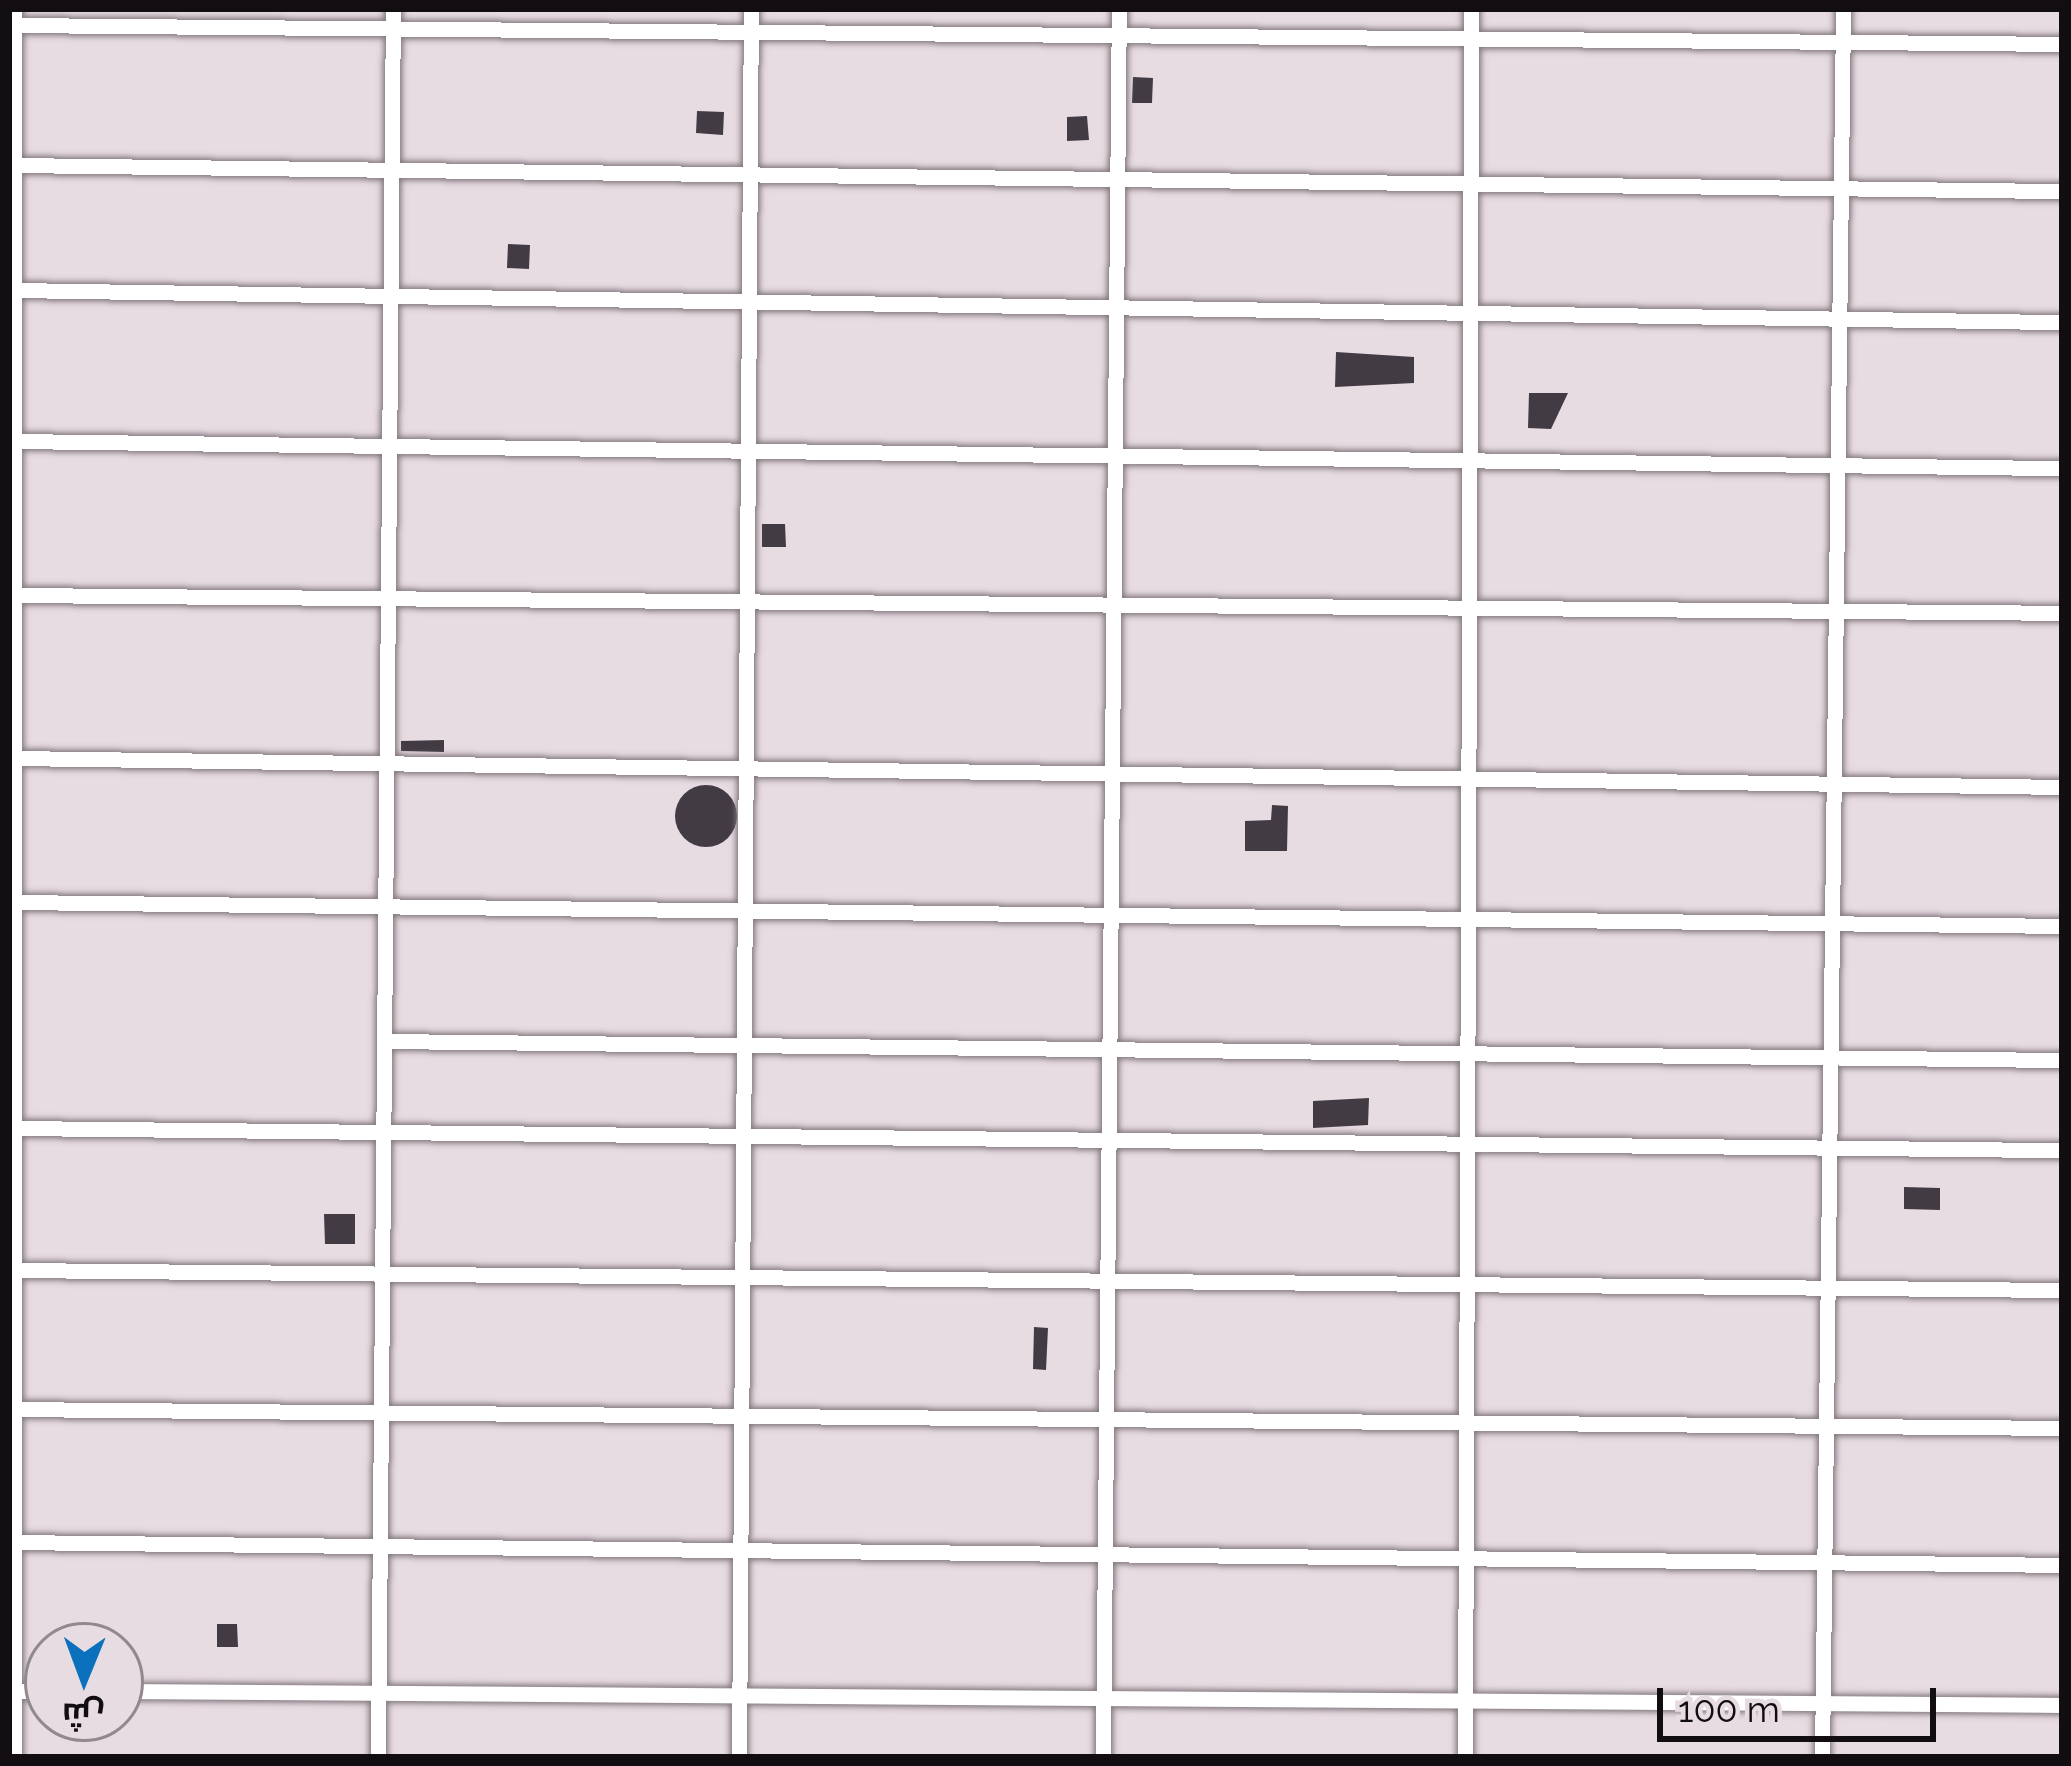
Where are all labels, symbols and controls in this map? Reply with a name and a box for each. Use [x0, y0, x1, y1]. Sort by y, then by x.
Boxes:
north arrow [24, 1622, 144, 1742]
scale bar [1663, 1664, 1942, 1738]
text: 100 m [1678, 1688, 1780, 1730]
text: ش [62, 1696, 105, 1735]

